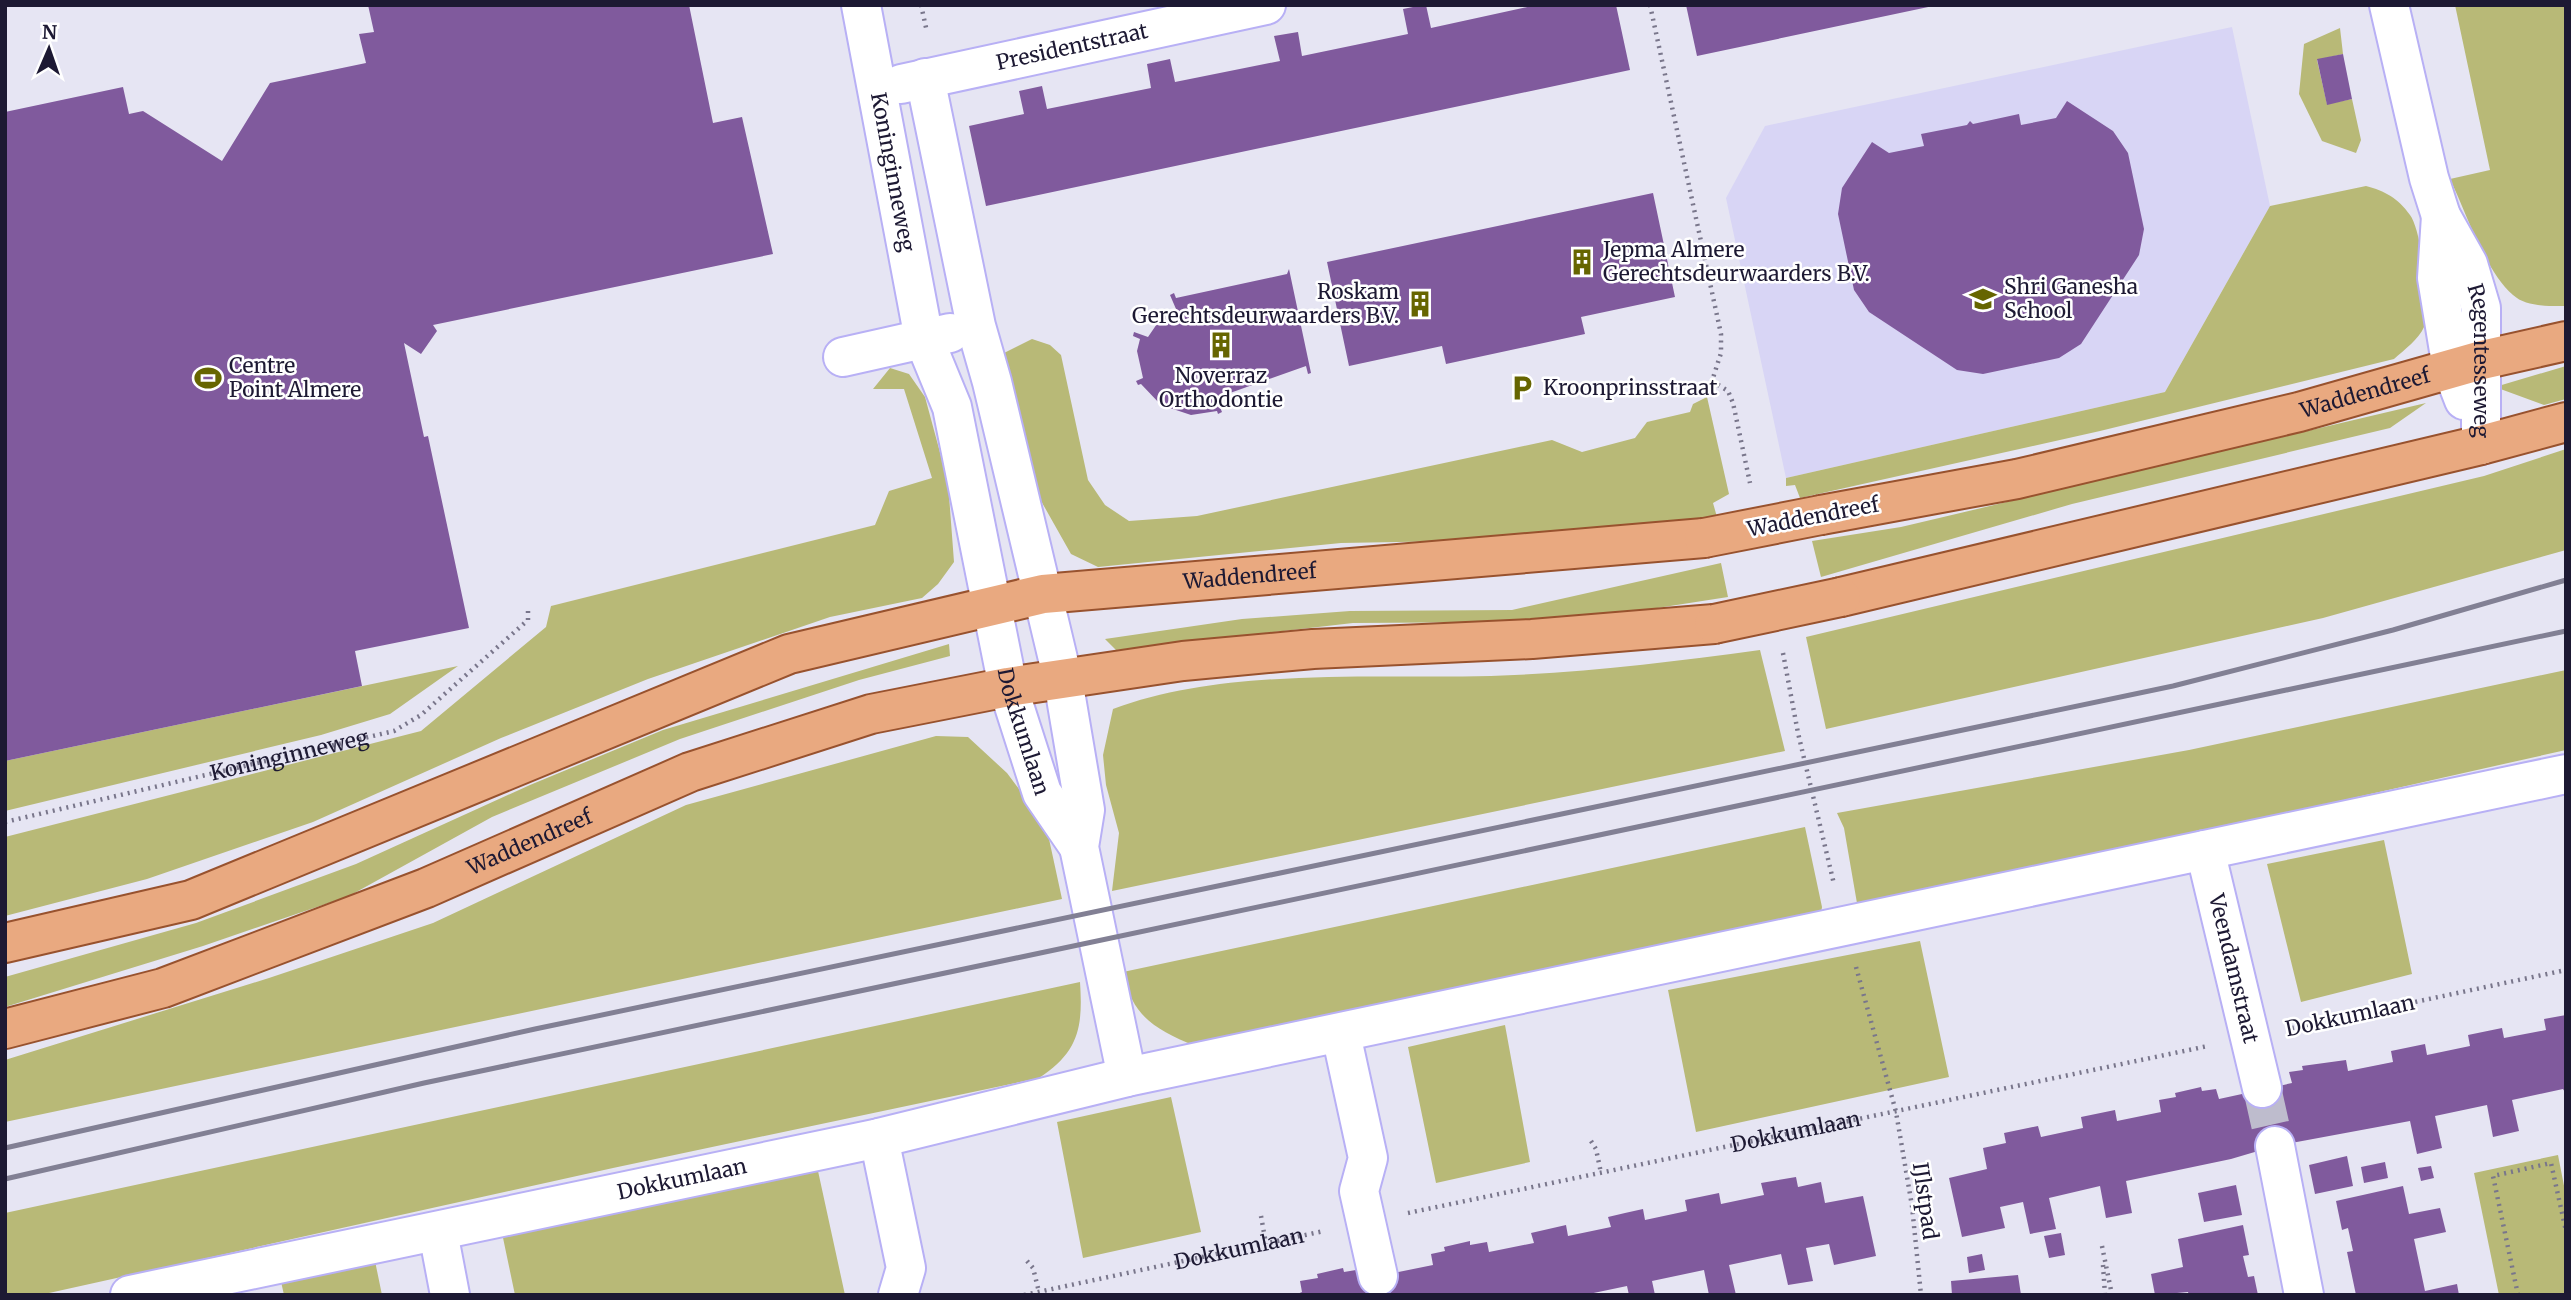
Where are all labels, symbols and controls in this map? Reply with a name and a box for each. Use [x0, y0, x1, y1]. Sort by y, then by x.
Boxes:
north arrow [14, 14, 84, 84]
street label: Presidentstraat [994, 17, 1150, 76]
text: N [42, 20, 58, 44]
street label: Koninginneweg [865, 90, 921, 254]
place label: Jepma Almere Gerechtsdeurwaarders B.V. [1602, 236, 1870, 287]
building icon: Jepma Almere Gerechtsdeurwaarders B.V. [1567, 247, 1597, 277]
place label: Shri Ganesha School [2004, 273, 2138, 324]
place label: Roskam Gerechtsdeurwaarders B.V. [1132, 278, 1399, 329]
street label: Regentesseweg [2462, 280, 2495, 438]
school or university icon: Shri Ganesha School [1968, 284, 1998, 314]
building icon: Roskam Gerechtsdeurwaarders B.V. [1405, 289, 1435, 319]
building icon: Noverraz Orthodontie [1206, 330, 1236, 360]
place label: Centre Point Almere [229, 352, 361, 403]
street label: Waddendreef [2296, 361, 2434, 424]
place label: Noverraz Orthodontie [1159, 362, 1283, 413]
sports icon: Centre Point Almere [193, 363, 223, 393]
parking icon: Kroonprinsstraat [1507, 373, 1537, 403]
place label: Kroonprinsstraat [1543, 374, 1717, 401]
street label: Waddendreef [1744, 490, 1882, 543]
street label: Waddendreef [1181, 557, 1319, 595]
street label: Dokkumlaan [992, 666, 1056, 799]
street label: Koninginneweg [208, 723, 371, 787]
street label: Waddendreef [462, 802, 597, 882]
street label: Veendamstraat [2203, 890, 2265, 1046]
street label: Dokkumlaan [2283, 989, 2417, 1042]
street label: Dokkumlaan [1728, 1105, 1863, 1158]
street label: Dokkumlaan [615, 1152, 749, 1206]
street label: IJlstpad [1907, 1161, 1944, 1242]
street label: Dokkumlaan [1172, 1222, 1306, 1276]

